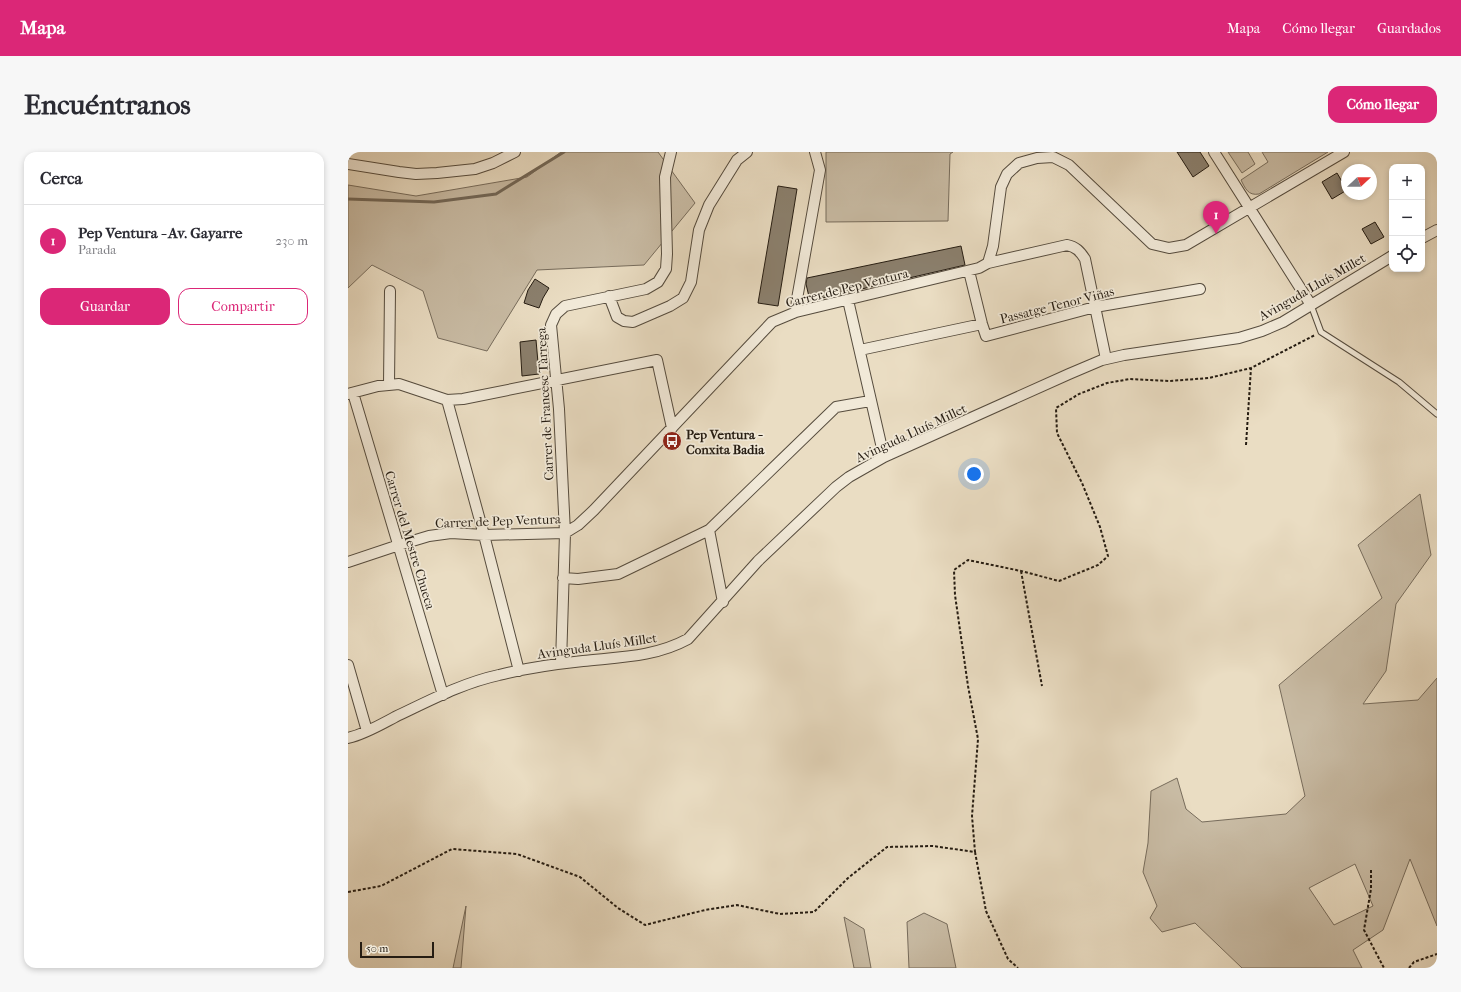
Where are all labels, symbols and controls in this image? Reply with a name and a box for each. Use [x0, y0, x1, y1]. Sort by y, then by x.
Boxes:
text: Mapa [20, 17, 65, 39]
text: Mapa [1227, 20, 1260, 37]
text: Cómo llegar [1282, 20, 1355, 37]
text: Guardados [1377, 20, 1441, 37]
button: Cómo llegar [1328, 86, 1437, 123]
text: Encuéntranos [24, 88, 191, 121]
north arrow [1341, 164, 1377, 200]
map controls [1389, 164, 1425, 272]
button: + [1389, 164, 1425, 200]
text: Cerca [40, 168, 82, 188]
button: − [1389, 200, 1425, 236]
pin: 1 [1203, 201, 1229, 234]
text: Pep Ventura - Av. Gayarre [78, 224, 242, 242]
text: 1 [51, 233, 55, 248]
text: 230 m [275, 233, 308, 248]
button: locate [1389, 236, 1425, 272]
text: Parada [78, 242, 116, 257]
street label: Avinguda Lluís Millet [1255, 250, 1368, 324]
street label: Carrer de Pep Ventura [784, 265, 911, 310]
street label: Passatge Tenor Viñas [998, 284, 1116, 326]
button: Guardar [40, 288, 170, 325]
button: Compartir [178, 288, 308, 325]
street label: Carrer de Francesc Tàrrega [533, 326, 556, 481]
street label: Avinguda Lluís Millet [852, 401, 969, 466]
place label: Pep Ventura - Conxita Badia [686, 427, 765, 457]
bus stop icon: Pep Ventura - Conxita Badia [661, 430, 683, 452]
your location [964, 464, 984, 484]
street label: Carrer del Mestre Chueca [382, 469, 439, 612]
street label: Carrer de Pep Ventura [435, 511, 562, 531]
street label: Avinguda Lluís Millet [535, 630, 658, 662]
scale bar [360, 940, 434, 959]
text: 50 m [366, 942, 388, 955]

